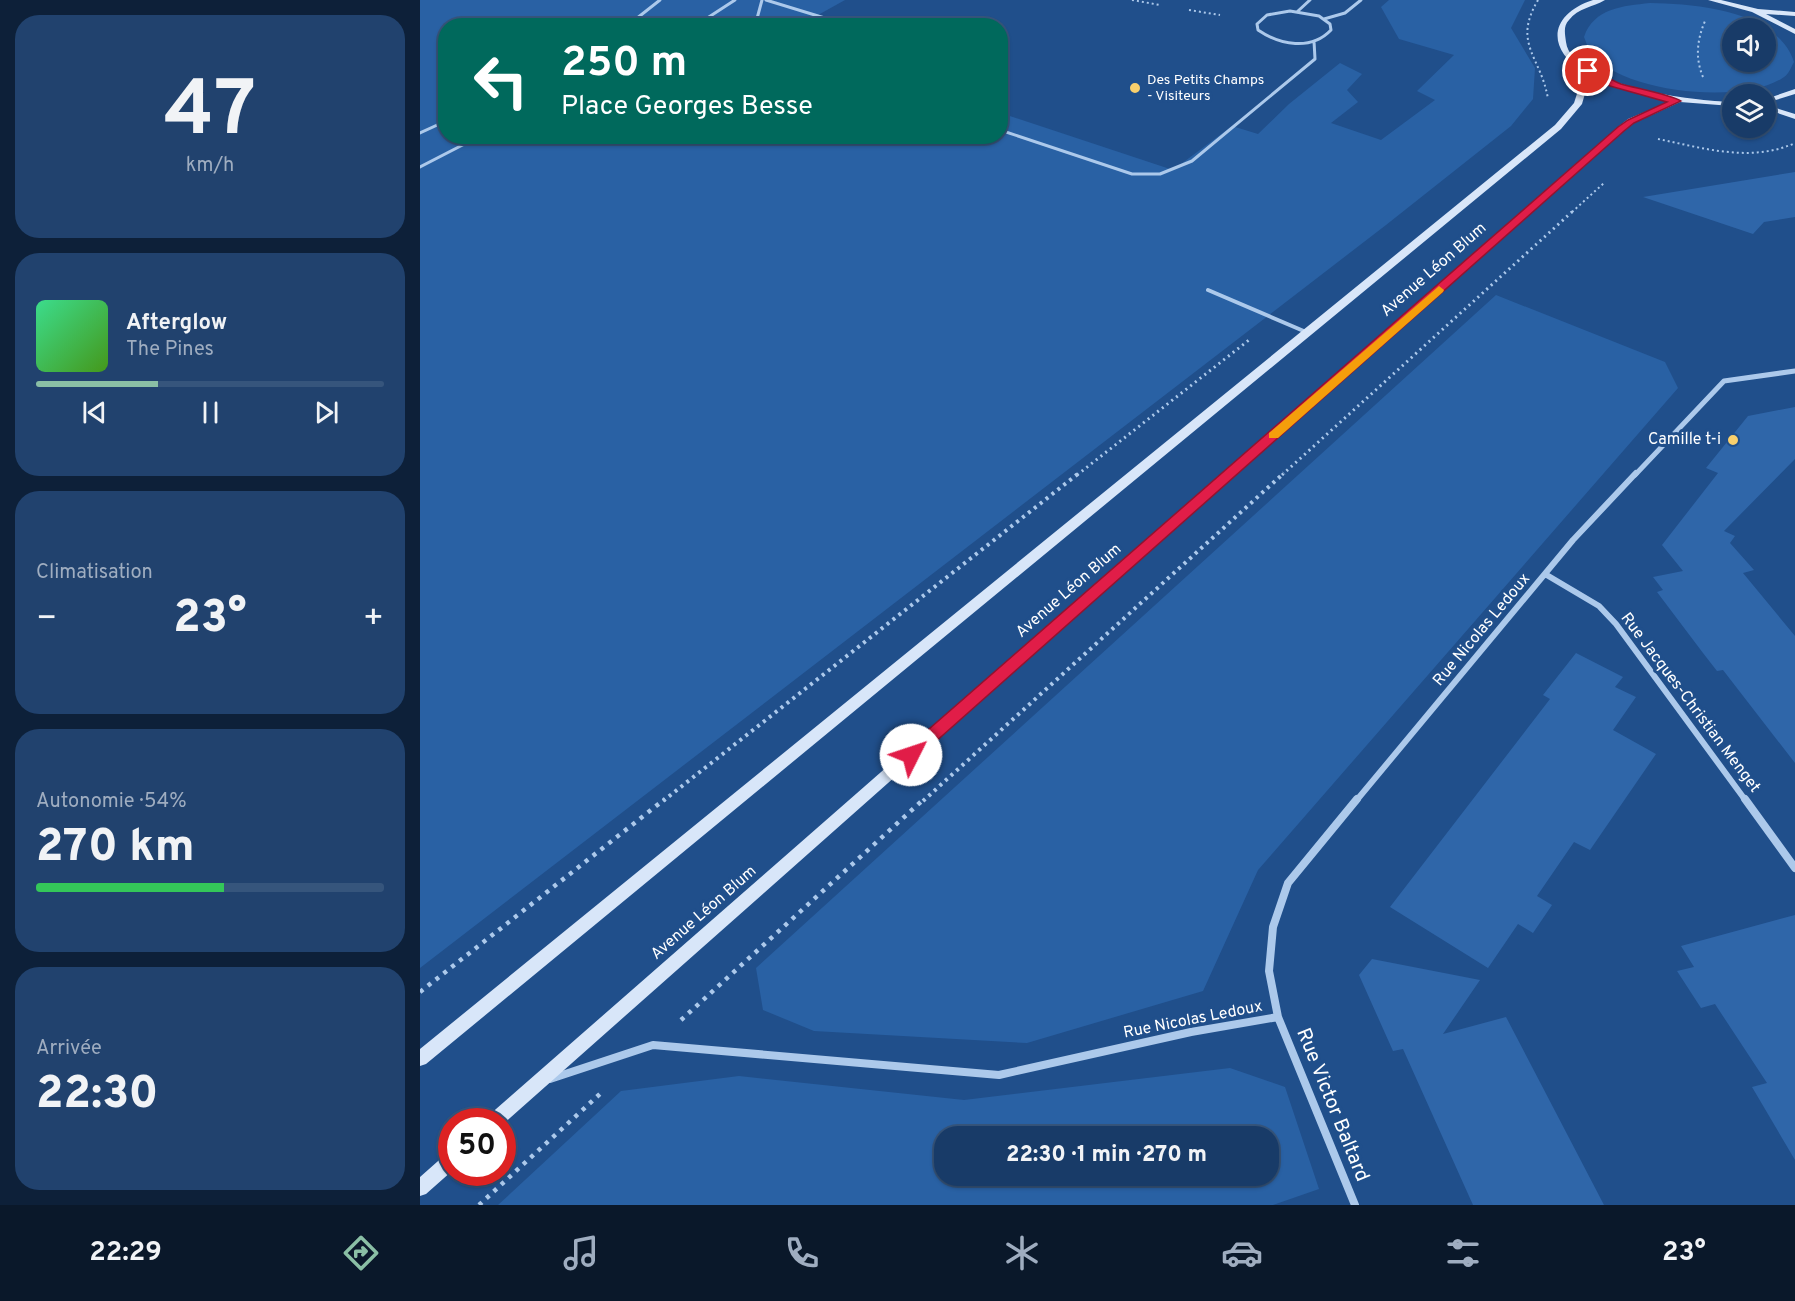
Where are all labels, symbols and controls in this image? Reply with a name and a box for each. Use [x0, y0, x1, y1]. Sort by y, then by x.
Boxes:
map controls [1722, 18, 1776, 138]
button: sound [1722, 18, 1776, 72]
text: 250 m [561, 38, 687, 91]
icon: left [462, 42, 540, 120]
pin [1562, 45, 1613, 96]
icon: arrive [1571, 54, 1604, 87]
text: 47 [164, 64, 256, 163]
place label: Des Petits Champs - Visiteurs [1147, 72, 1264, 105]
marker: Des Petits Champs - Visiteurs [1128, 81, 1142, 95]
button: layers [1722, 84, 1776, 138]
text: Place Georges Besse [561, 90, 813, 124]
text: km/h [186, 153, 234, 179]
street label: Avenue Léon Blum [1377, 219, 1491, 321]
text: Afterglow [126, 310, 227, 337]
text: The Pines [126, 337, 214, 363]
icon: previous [78, 396, 111, 429]
icon: pause [194, 396, 227, 429]
icon: next [310, 396, 343, 429]
place label: Camille t-i [1648, 430, 1721, 450]
marker: Camille t-i [1726, 433, 1740, 447]
street label: Avenue Léon Blum [1012, 540, 1126, 642]
text: Climatisation [36, 560, 153, 586]
street label: Rue Nicolas Ledoux [1429, 570, 1535, 690]
text: 23° [173, 591, 247, 648]
text: − [36, 599, 57, 641]
text: + [363, 599, 384, 641]
street label: Rue Jacques-Christian Menget [1616, 609, 1764, 797]
position arrow [879, 723, 943, 787]
text: Autonomie · 54% [36, 789, 187, 815]
text: 270 km [36, 820, 195, 877]
street label: Avenue Léon Blum [647, 862, 761, 964]
street label: Rue Nicolas Ledoux [1122, 997, 1264, 1043]
street label: Rue Victor Baltard [1289, 1024, 1375, 1186]
text: Arrivée [36, 1036, 102, 1062]
text: 22:30 [36, 1067, 158, 1124]
speed limit sign: 50 [438, 1108, 516, 1186]
text: 22:30 · 1 min · 270 m [1006, 1142, 1207, 1169]
icon: directions [340, 1232, 382, 1274]
icon: music [560, 1232, 602, 1274]
icon: phone [781, 1232, 823, 1274]
icon: climate [1001, 1232, 1043, 1274]
icon: car [1221, 1232, 1263, 1274]
icon: filters [1442, 1232, 1484, 1274]
text: 22:29 [89, 1236, 162, 1270]
text: 23° [1662, 1236, 1706, 1270]

